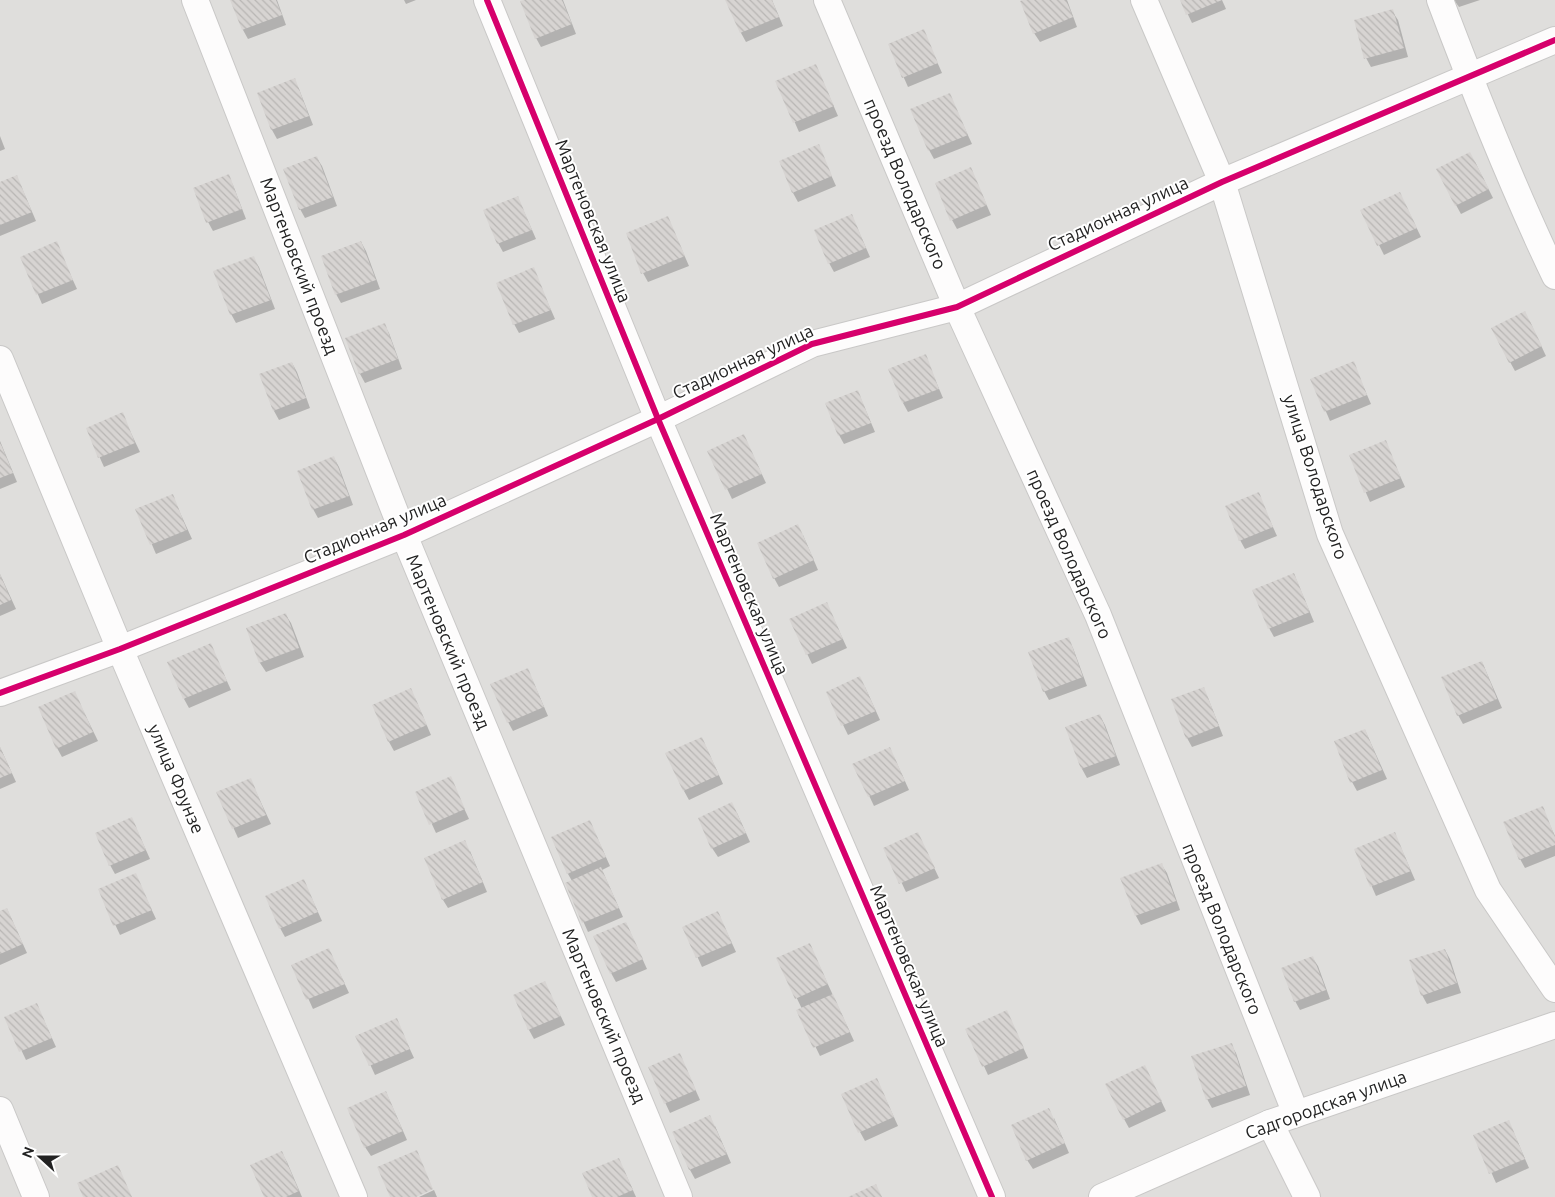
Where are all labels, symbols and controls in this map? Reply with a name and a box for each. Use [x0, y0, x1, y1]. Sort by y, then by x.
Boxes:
street label: проезд Володарского [861, 95, 951, 272]
street label: Мартеновская улица [552, 136, 636, 305]
street label: Стадионная улица [1044, 172, 1191, 254]
street label: Мартеновский проезд [257, 174, 343, 357]
street label: Стадионная улица [669, 320, 816, 402]
street label: улица Володарского [1280, 392, 1352, 562]
street label: проезд Володарского [1023, 466, 1116, 642]
street label: Стадионная улица [300, 489, 449, 567]
street label: Мартеновская улица [707, 509, 793, 678]
street label: Мартеновский проезд [403, 551, 495, 732]
street label: улица Фрунзе [145, 721, 209, 836]
street label: проезд Володарского [1179, 840, 1267, 1017]
street label: Мартеновская улица [867, 881, 953, 1050]
street label: Мартеновский проезд [559, 925, 651, 1106]
street label: Садгородская улица [1242, 1066, 1409, 1143]
north arrow [15, 1132, 65, 1182]
text: N [19, 1145, 37, 1160]

